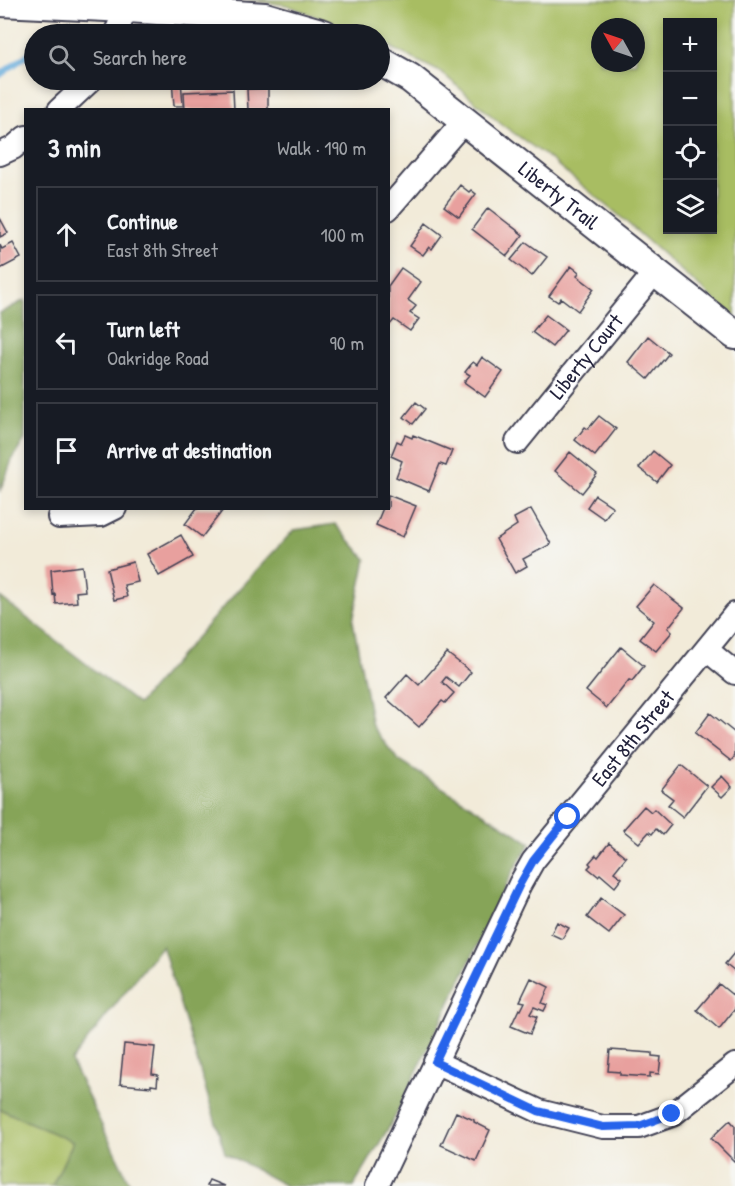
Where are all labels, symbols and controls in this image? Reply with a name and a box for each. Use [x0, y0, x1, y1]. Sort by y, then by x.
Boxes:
north arrow [591, 18, 645, 72]
map controls [663, 18, 717, 234]
button: + [663, 18, 717, 72]
search box [24, 24, 390, 90]
icon: search [45, 41, 78, 74]
text: Search here [93, 42, 187, 72]
button: − [663, 72, 717, 126]
button: locate [663, 126, 717, 180]
text: 3 min [48, 130, 101, 165]
text: Walk · 190 m [277, 134, 366, 161]
street label: Liberty Trail [513, 154, 605, 236]
button: layers [663, 180, 717, 234]
text: Continue [107, 206, 178, 236]
icon: ahead [50, 218, 83, 251]
text: 100 m [321, 221, 364, 248]
text: East 8th Street [107, 236, 218, 263]
street label: Liberty Court [542, 307, 630, 405]
text: Turn left [107, 314, 180, 344]
icon: left [50, 326, 83, 359]
text: 90 m [330, 329, 364, 356]
text: Oakridge Road [107, 344, 208, 371]
icon: arrive [50, 434, 83, 467]
text: Arrive at destination [107, 435, 272, 465]
street label: East 8th Street [585, 683, 682, 792]
route start [554, 803, 580, 829]
route end [658, 1100, 684, 1126]

